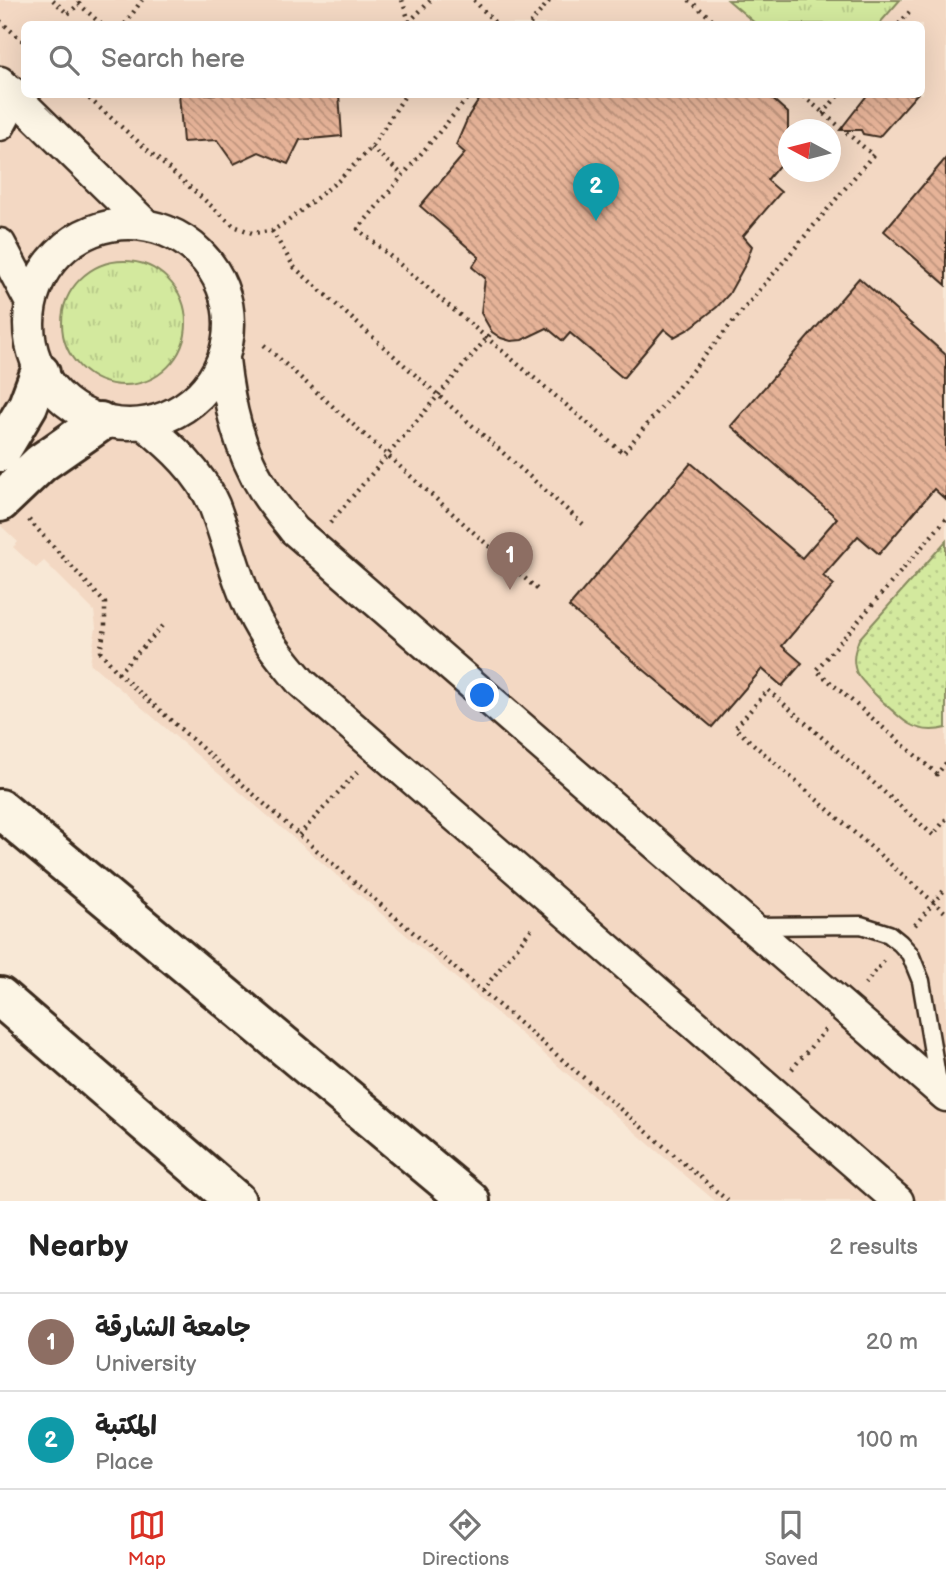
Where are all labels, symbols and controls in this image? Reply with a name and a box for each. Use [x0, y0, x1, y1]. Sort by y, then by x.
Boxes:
search box [21, 21, 925, 98]
icon: search [45, 41, 83, 79]
text: Search here [101, 44, 245, 75]
north arrow [778, 119, 841, 182]
pin: 2 [573, 163, 619, 221]
pin: 1 [487, 532, 533, 590]
your location [465, 678, 499, 712]
text: Nearby [28, 1229, 128, 1265]
text: 2 results [829, 1233, 918, 1261]
text: جامعة الشارقة [95, 1313, 251, 1344]
text: 1 [46, 1328, 56, 1356]
text: 20 m [866, 1328, 918, 1356]
text: University [95, 1350, 196, 1378]
text: المكتبة [95, 1411, 157, 1442]
text: 2 [44, 1426, 58, 1454]
text: 100 m [857, 1426, 918, 1454]
text: Place [95, 1448, 153, 1476]
tab: Map [128, 1506, 166, 1571]
tab: Directions [422, 1506, 509, 1571]
tab: Saved [765, 1506, 818, 1571]

